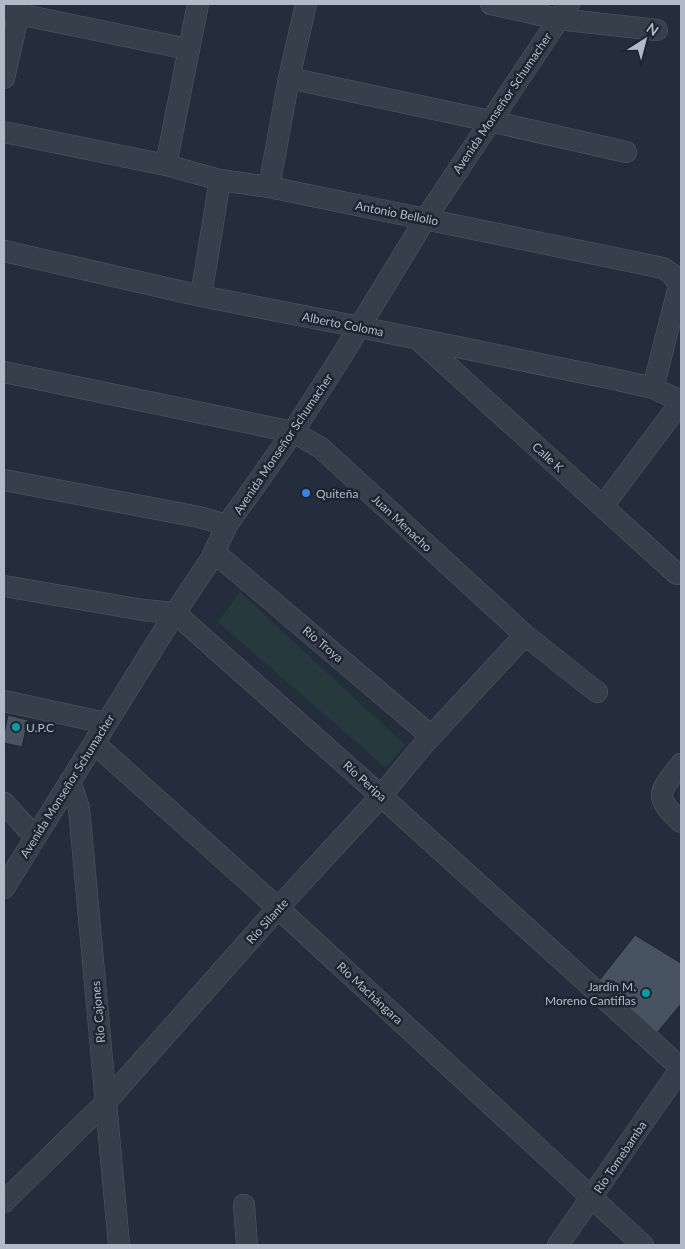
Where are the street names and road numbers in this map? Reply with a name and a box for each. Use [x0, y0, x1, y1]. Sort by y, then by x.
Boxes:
street label: Avenida Monseñor Schumacher [449, 29, 555, 176]
street label: Antonio Bellolio [354, 198, 440, 228]
street label: Alberto Coloma [301, 309, 385, 339]
street label: Avenida Monseñor Schumacher [230, 370, 336, 517]
street label: Calle K [529, 439, 567, 475]
street label: Juan Menacho [369, 491, 435, 555]
street label: Río Troya [300, 623, 346, 665]
street label: Avenida Monseñor Schumacher [17, 711, 118, 861]
street label: Río Peripa [340, 758, 390, 804]
street label: Río Silante [243, 895, 291, 947]
street label: Río Machángara [334, 959, 406, 1027]
street label: Río Cajones [88, 980, 108, 1044]
street label: Río Tomebamba [590, 1118, 650, 1196]

